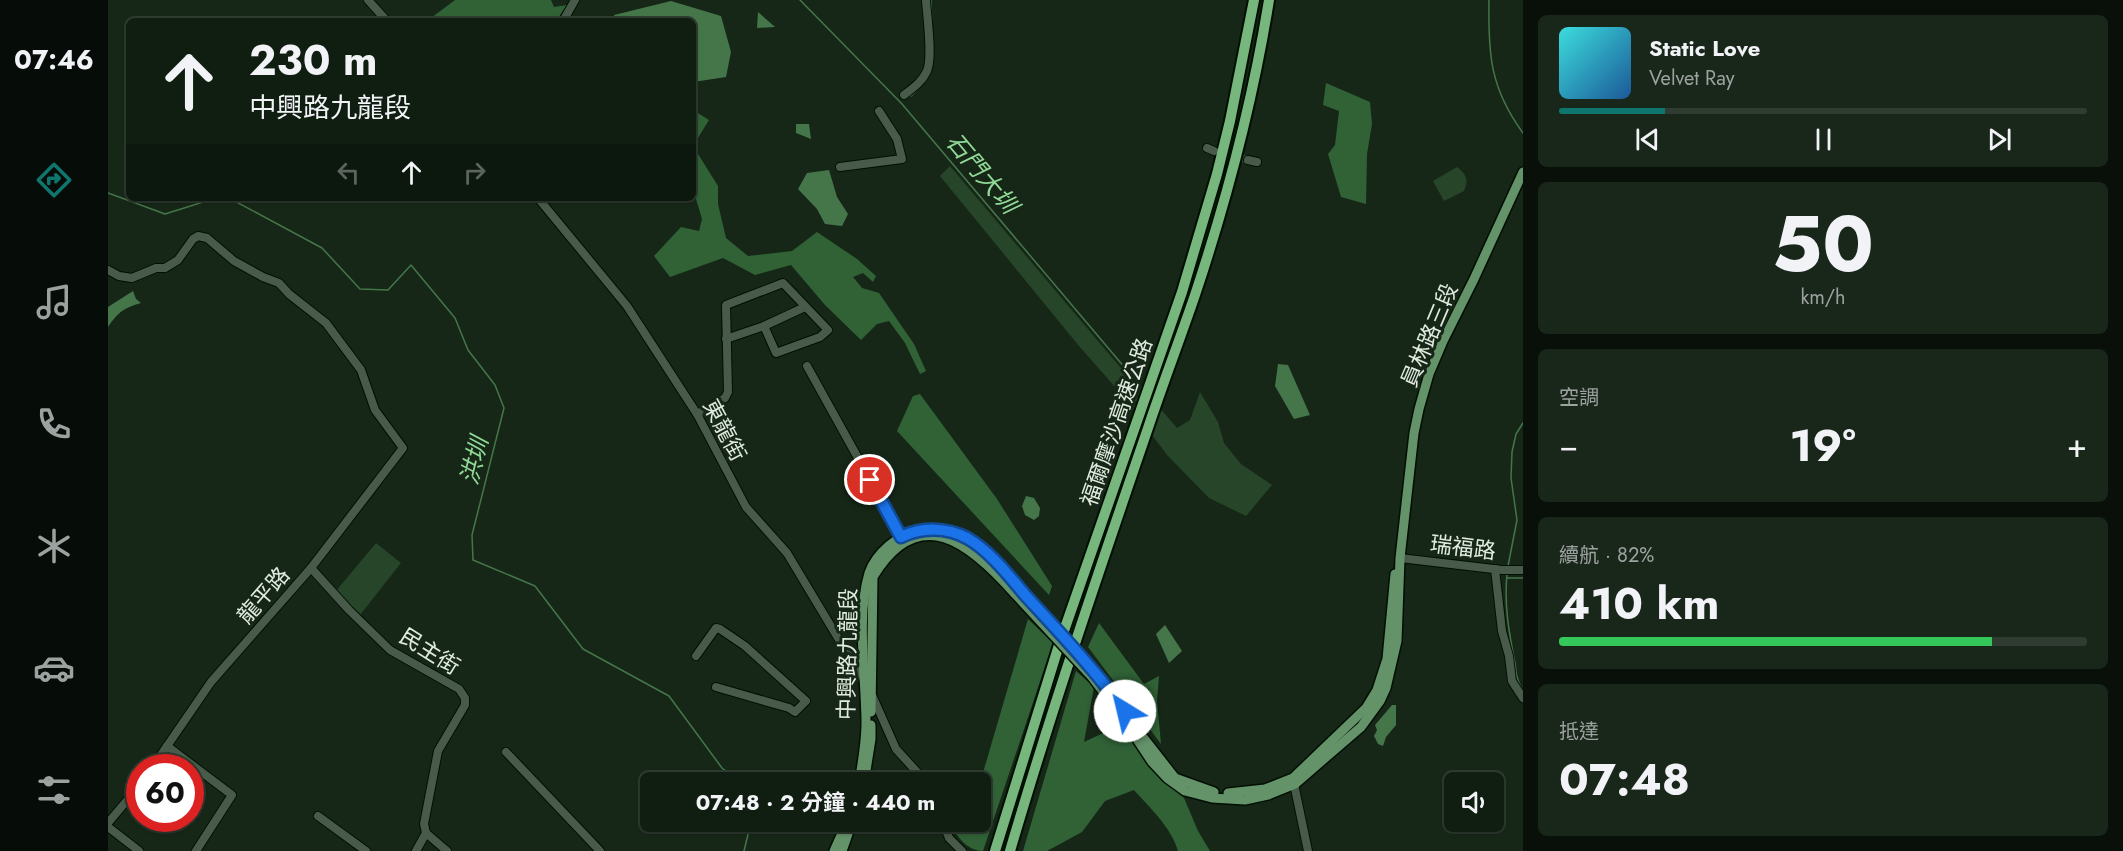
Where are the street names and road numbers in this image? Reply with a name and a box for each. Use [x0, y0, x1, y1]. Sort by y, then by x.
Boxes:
street label: 員林路三段 [1393, 278, 1465, 392]
street label: 福爾摩沙高速公路 [1072, 334, 1160, 510]
street label: 東龍街 [695, 393, 755, 467]
street label: 瑞福路 [1428, 527, 1498, 567]
street label: 龍平路 [229, 560, 297, 630]
street label: 中興路九龍段 [830, 588, 864, 720]
street label: 民主街 [394, 620, 466, 682]

